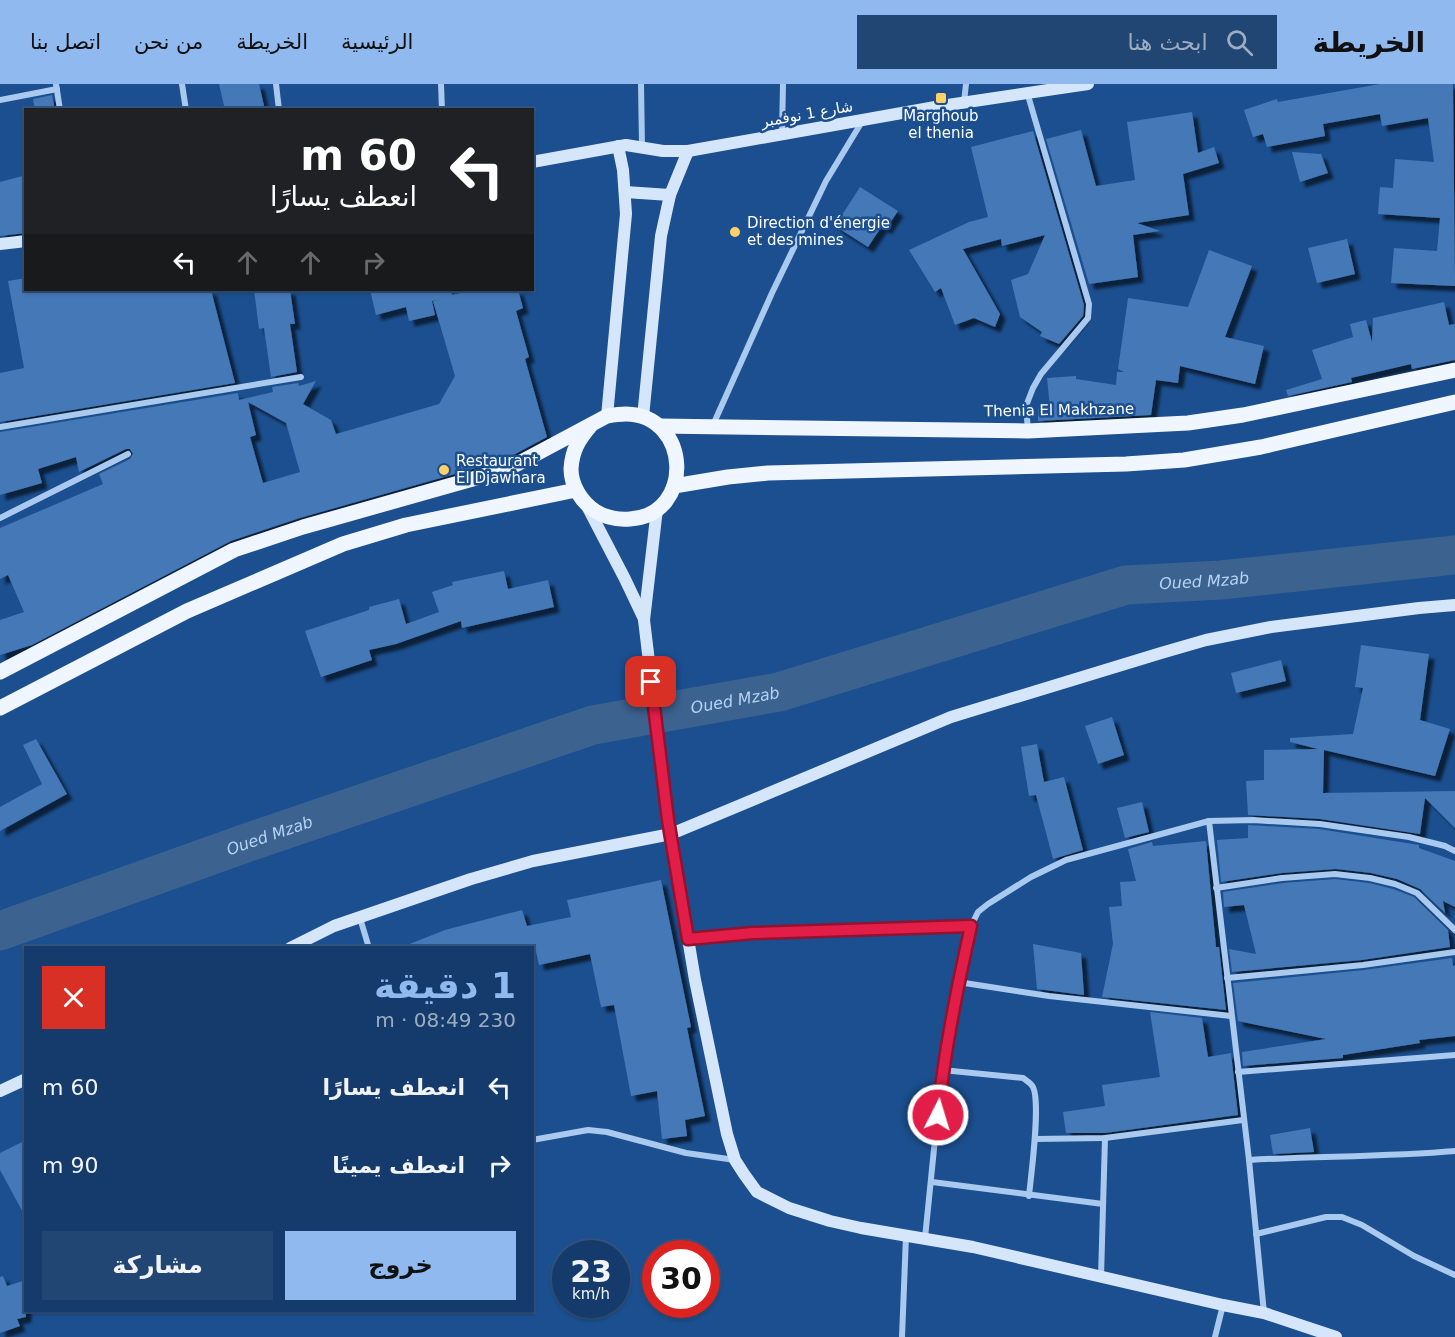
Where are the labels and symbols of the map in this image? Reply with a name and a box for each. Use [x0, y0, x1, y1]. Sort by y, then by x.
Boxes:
marker: Marghoub el thenia [934, 91, 948, 105]
street label: شارع 1 نوفمبر [759, 97, 854, 131]
place label: Marghoub el thenia [903, 107, 979, 142]
place label: Direction d'énergie et des mines [747, 214, 890, 249]
marker: Direction d'énergie et des mines [728, 225, 742, 239]
street label: Thenia El Makhzane [983, 400, 1134, 420]
place label: Restaurant El Djawhara [456, 452, 546, 487]
marker: Restaurant El Djawhara [437, 463, 451, 477]
water label: Oued Mzab [1159, 568, 1250, 593]
pin [625, 656, 676, 707]
water label: Oued Mzab [689, 683, 781, 717]
water label: Oued Mzab [224, 812, 315, 859]
position arrow [906, 1083, 970, 1147]
speed limit sign: 30 [642, 1240, 720, 1318]

